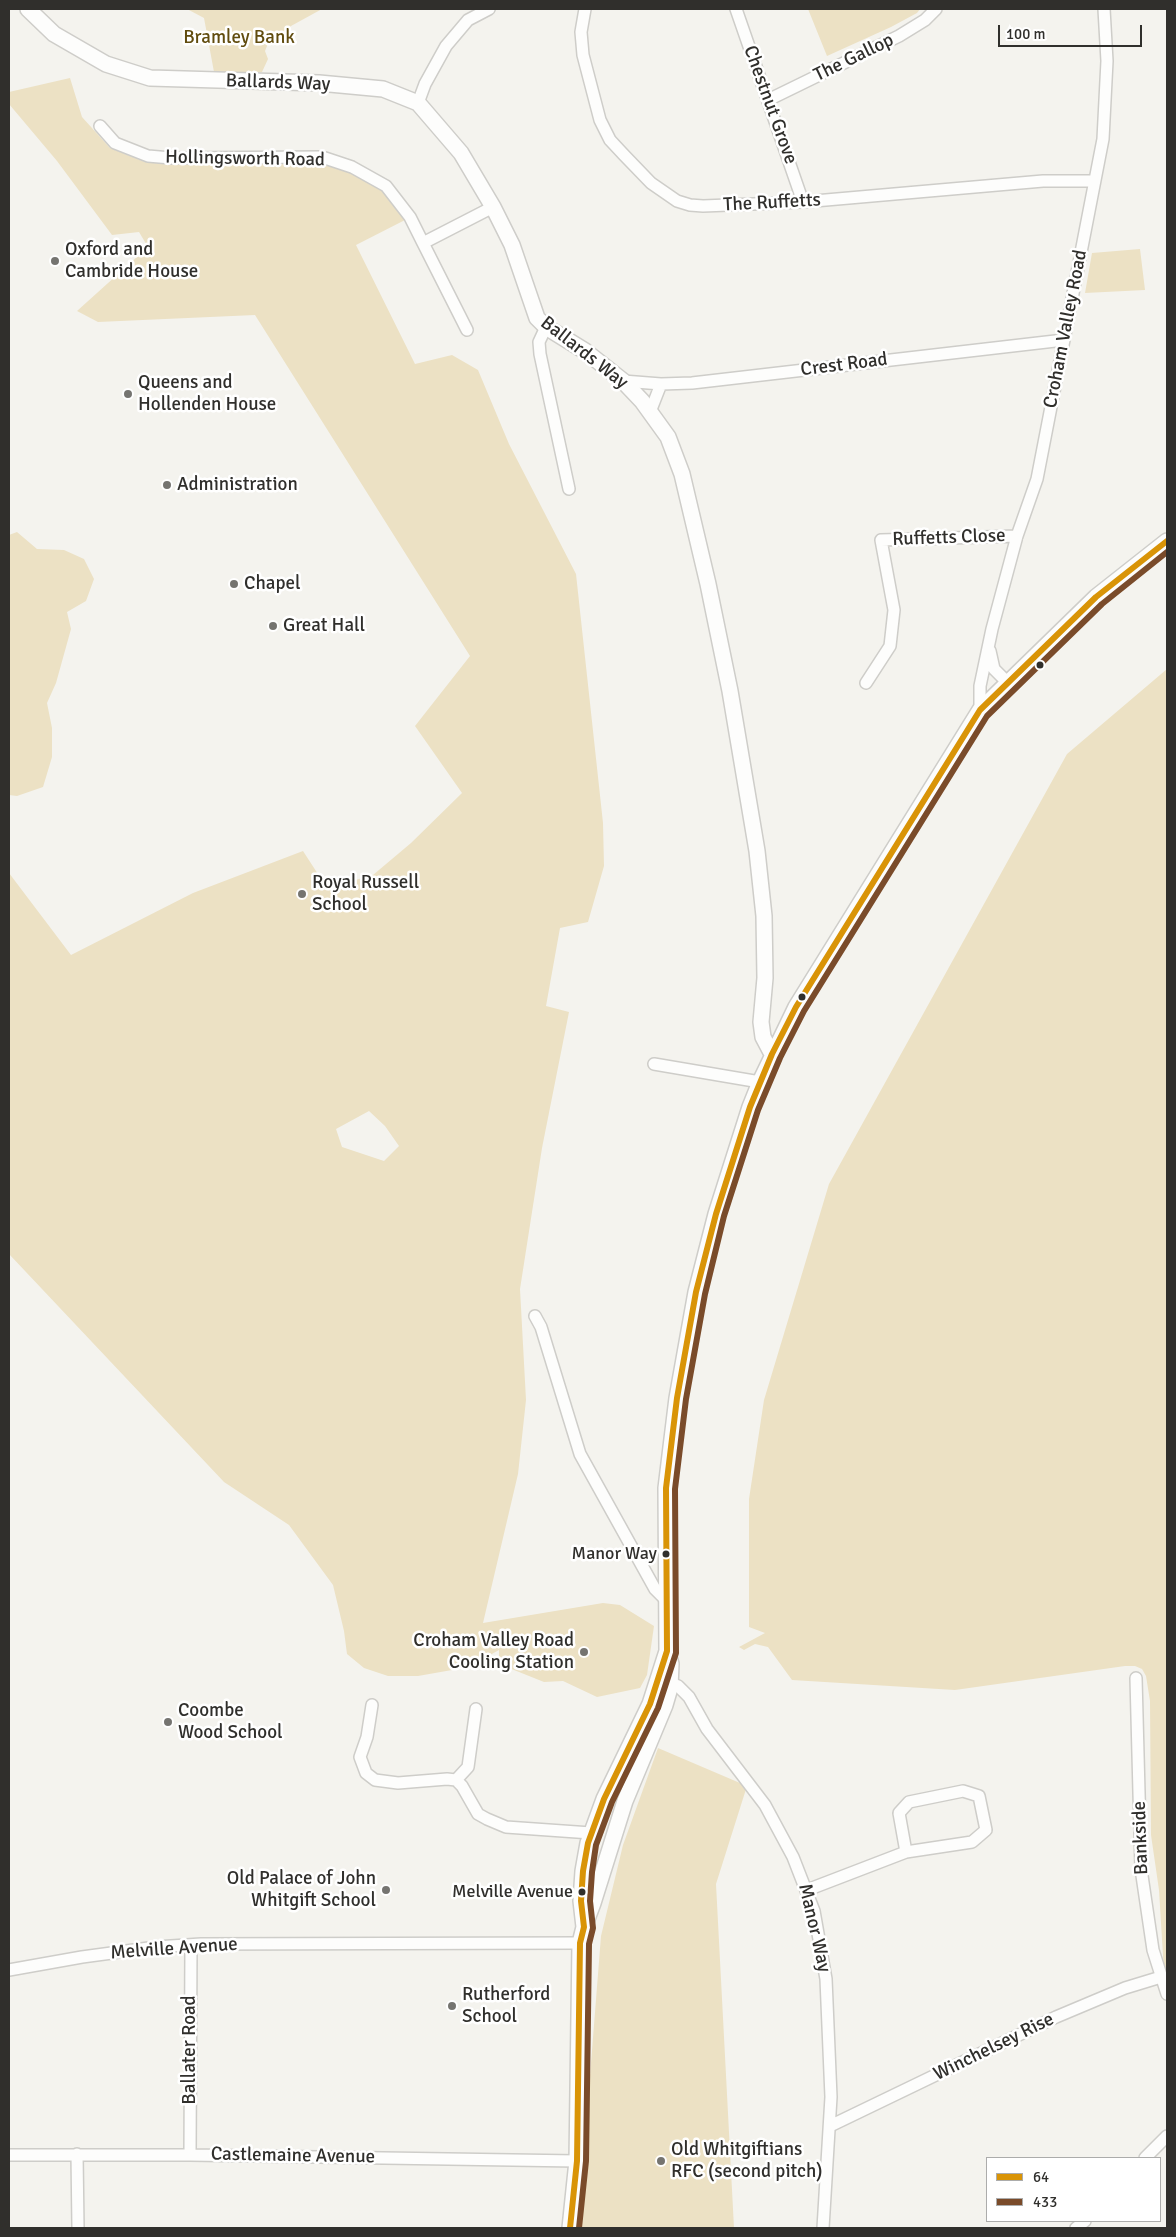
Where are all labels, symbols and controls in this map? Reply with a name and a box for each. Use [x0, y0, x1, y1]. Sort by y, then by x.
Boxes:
scale bar [1001, 15, 1145, 47]
text: 100 m [1006, 25, 1046, 43]
park label: Bramley Bank [183, 27, 295, 49]
street label: The Gallop [810, 29, 898, 87]
street label: Chestnut Grove [738, 43, 802, 167]
street label: Ballards Way [225, 70, 331, 96]
street label: Hollingsworth Road [165, 146, 325, 172]
street label: The Ruffetts [723, 189, 821, 217]
place label: Oxford and Cambride House [65, 239, 198, 283]
street label: Croham Valley Road [1039, 248, 1093, 410]
marker: Oxford and Cambride House [49, 255, 61, 267]
street label: Ballards Way [536, 312, 632, 394]
street label: Crest Road [799, 348, 889, 382]
place label: Queens and Hollenden House [138, 372, 276, 416]
marker: Queens and Hollenden House [122, 388, 134, 400]
place label: Administration [177, 474, 298, 496]
marker: Administration [161, 479, 173, 491]
street label: Ruffetts Close [892, 525, 1006, 551]
place label: Chapel [244, 573, 301, 595]
marker: Chapel [228, 578, 240, 590]
place label: Great Hall [283, 615, 365, 637]
marker: Great Hall [267, 620, 279, 632]
unlabelled marker [1035, 660, 1045, 670]
place label: Royal Russell School [312, 872, 419, 916]
marker: Royal Russell School [296, 888, 308, 900]
unlabelled marker [797, 992, 807, 1002]
place label: Manor Way [572, 1543, 657, 1565]
marker: Manor Way [661, 1549, 671, 1559]
place label: Croham Valley Road Cooling Station [413, 1630, 574, 1674]
marker: Croham Valley Road Cooling Station [578, 1646, 590, 1658]
place label: Coombe Wood School [178, 1700, 283, 1744]
marker: Coombe Wood School [162, 1716, 174, 1728]
street label: Bankside [1128, 1801, 1154, 1875]
place label: Old Palace of John Whitgift School [227, 1868, 376, 1912]
place label: Melville Avenue [452, 1881, 573, 1903]
street label: Manor Way [793, 1882, 835, 1974]
marker: Old Palace of John Whitgift School [380, 1884, 392, 1896]
marker: Melville Avenue [577, 1887, 587, 1897]
street label: Melville Avenue [110, 1933, 238, 1965]
place label: Rutherford School [462, 1984, 550, 2028]
street label: Ballater Road [179, 1995, 201, 2105]
marker: Rutherford School [446, 2000, 458, 2012]
street label: Winchelsey Rise [930, 2008, 1058, 2086]
place label: Old Whitgiftians RFC (second pitch) [671, 2139, 823, 2183]
street label: Castlemaine Avenue [211, 2143, 375, 2169]
marker: Old Whitgiftians RFC (second pitch) [655, 2155, 667, 2167]
legend [986, 2157, 1161, 2222]
text: 64 [1033, 2168, 1049, 2186]
text: 433 [1033, 2193, 1057, 2211]

